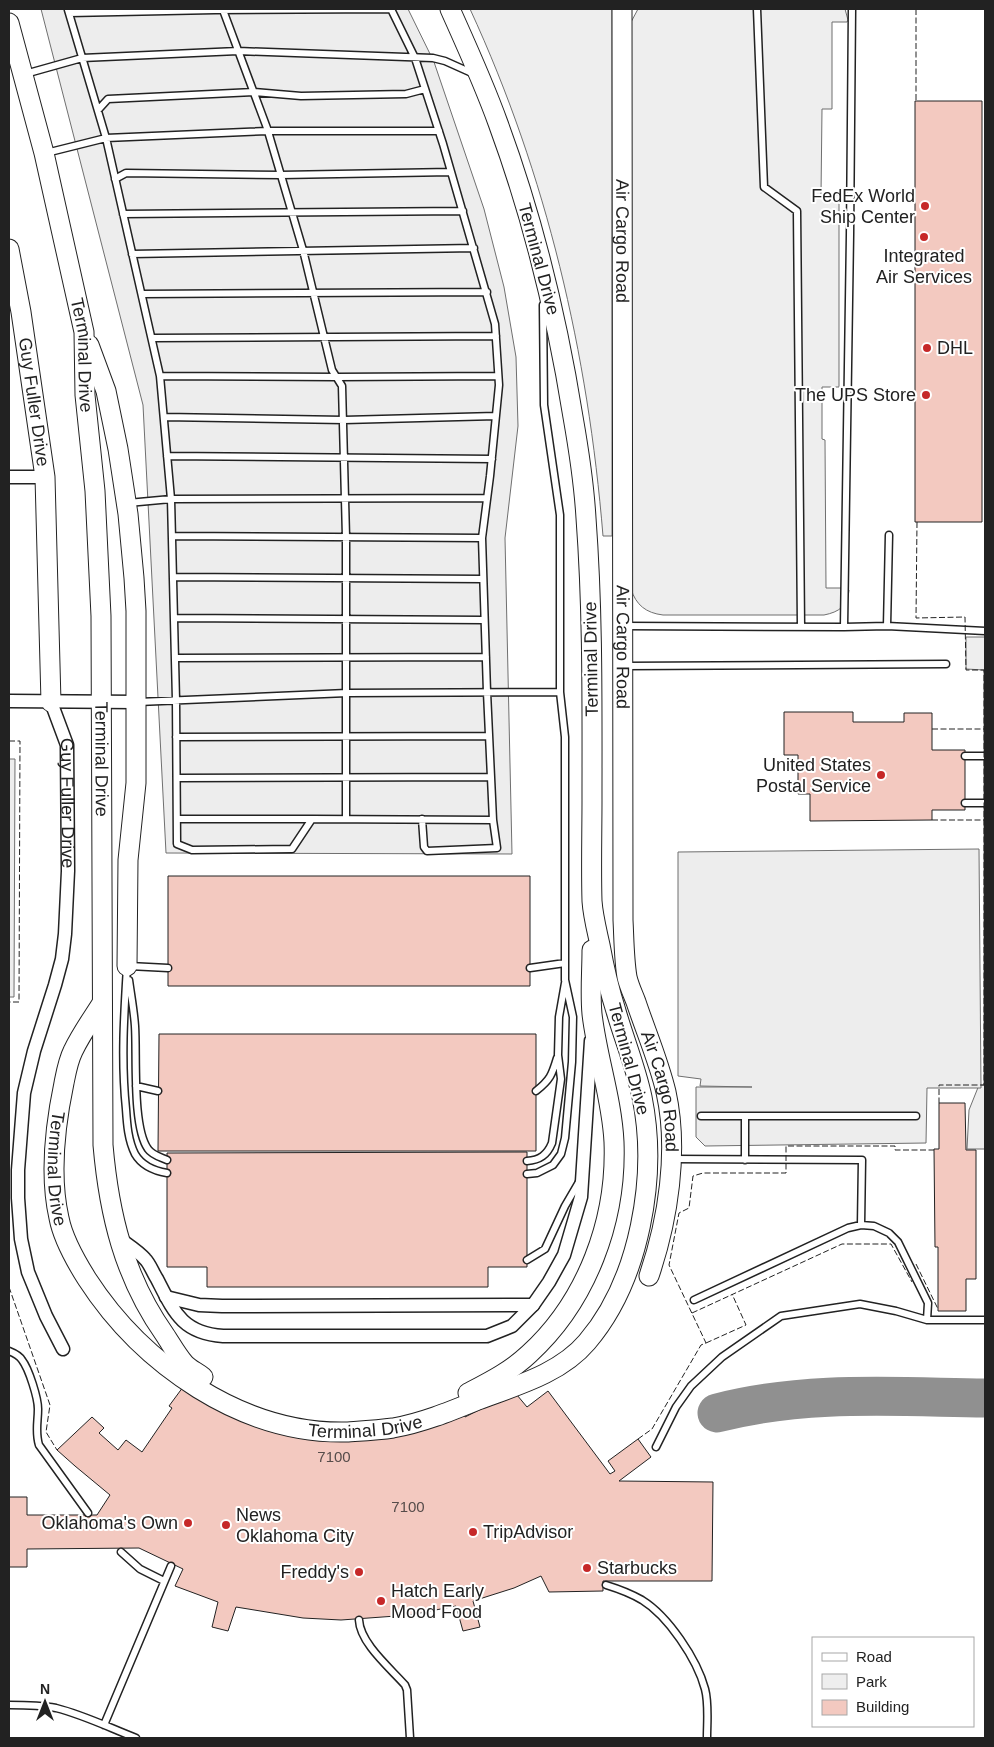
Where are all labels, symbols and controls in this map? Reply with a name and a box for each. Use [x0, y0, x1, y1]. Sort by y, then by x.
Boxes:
street label: Air Cargo Road [612, 179, 632, 303]
place label: FedEx World Ship Center [811, 186, 915, 227]
marker: FedEx World Ship Center [919, 200, 931, 212]
street label: Terminal Drive [514, 201, 564, 317]
marker: Integrated Air Services [918, 231, 930, 243]
place label: Integrated Air Services [876, 246, 972, 287]
street label: Terminal Drive [67, 296, 97, 413]
street label: Guy Fuller Drive [15, 336, 53, 468]
place label: DHL [937, 338, 973, 358]
marker: DHL [921, 342, 933, 354]
place label: The UPS Store [795, 385, 916, 405]
marker: The UPS Store [920, 389, 932, 401]
street label: Air Cargo Road [613, 585, 633, 709]
street label: Terminal Drive [580, 601, 602, 717]
street label: Terminal Drive [91, 702, 112, 817]
street label: Guy Fuller Drive [57, 738, 78, 868]
place label: United States Postal Service [756, 755, 871, 796]
marker: United States Postal Service [875, 769, 887, 781]
street label: Terminal Drive [604, 1001, 654, 1117]
street label: Air Cargo Road [637, 1028, 682, 1152]
street label: Terminal Drive [44, 1110, 70, 1228]
street label: Terminal Drive [307, 1411, 425, 1442]
house number: 7100 [317, 1448, 351, 1465]
house number: 7100 [391, 1498, 425, 1515]
place label: News Oklahoma City [236, 1505, 354, 1546]
place label: Oklahoma's Own [42, 1513, 178, 1533]
marker: Oklahoma's Own [182, 1517, 194, 1529]
marker: News Oklahoma City [220, 1519, 232, 1531]
place label: TripAdvisor [483, 1522, 573, 1542]
marker: TripAdvisor [467, 1526, 479, 1538]
place label: Starbucks [597, 1558, 677, 1578]
place label: Freddy's [281, 1562, 349, 1582]
marker: Starbucks [581, 1562, 593, 1574]
marker: Freddy's [353, 1566, 365, 1578]
place label: Hatch Early Mood Food [391, 1581, 484, 1622]
marker: Hatch Early Mood Food [375, 1595, 387, 1607]
legend [812, 1637, 974, 1727]
text: Road [856, 1648, 892, 1665]
text: Park [856, 1673, 887, 1690]
north arrow [20, 1677, 70, 1727]
text: N [40, 1681, 50, 1697]
text: Building [856, 1698, 909, 1715]

